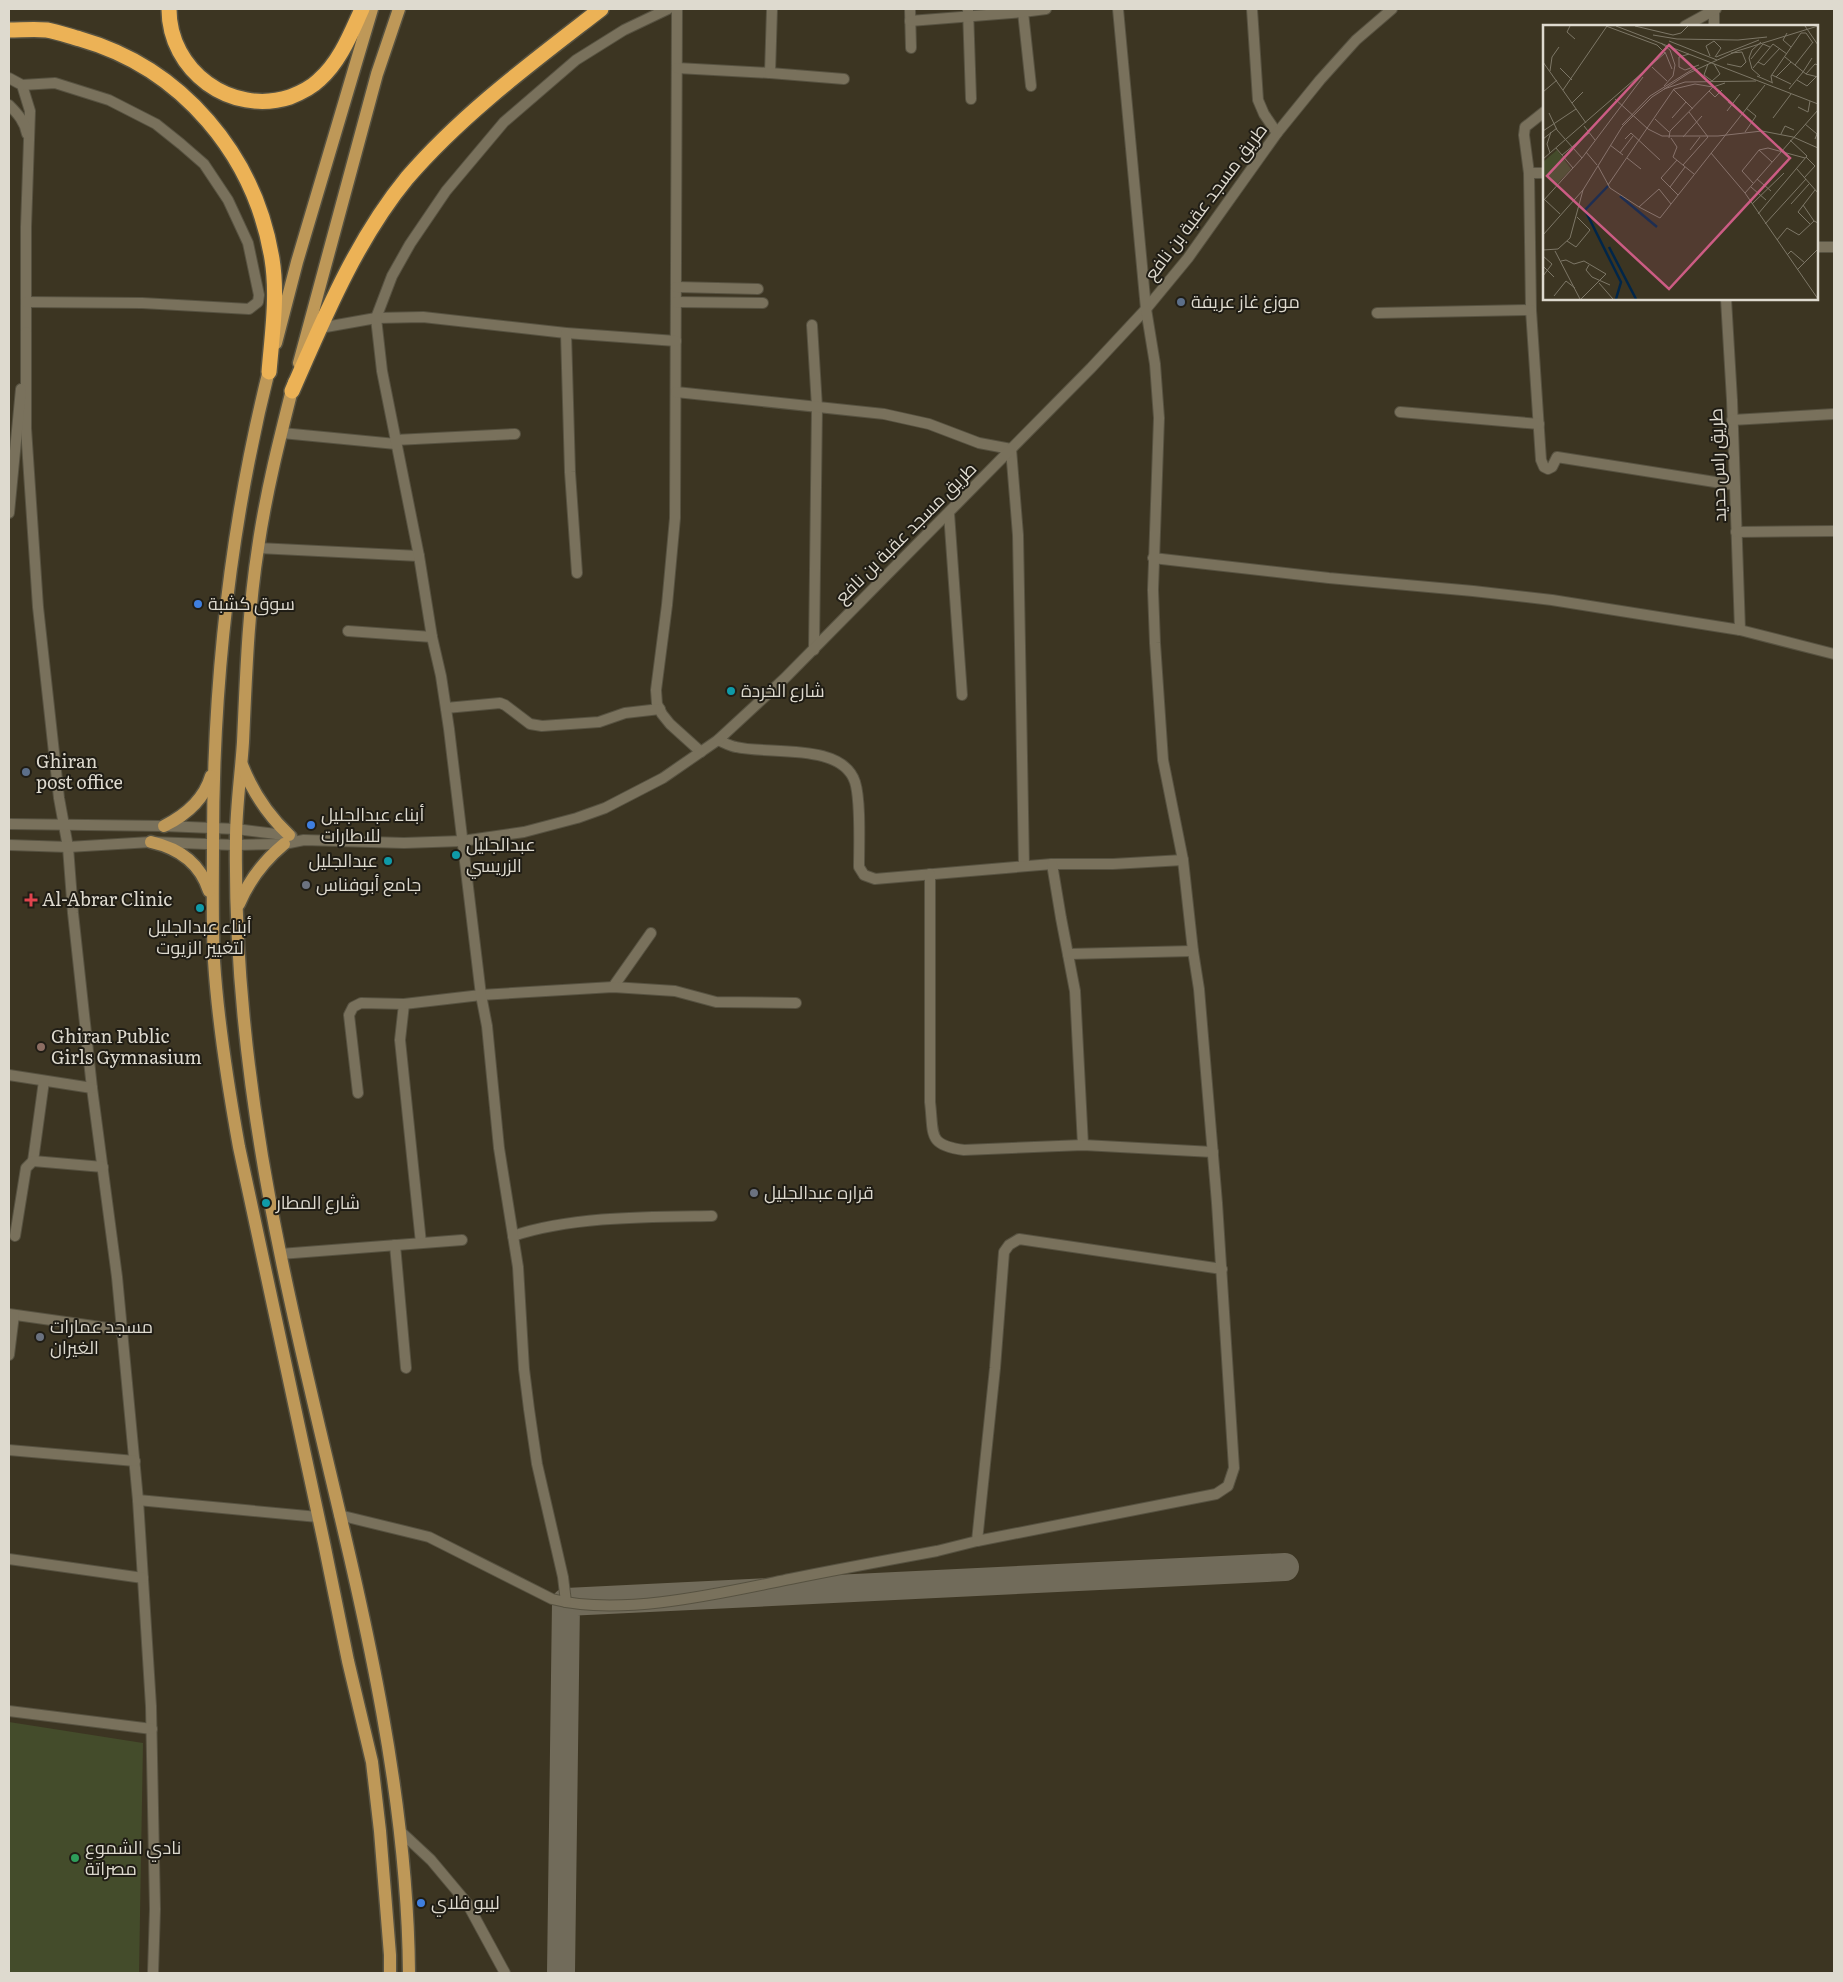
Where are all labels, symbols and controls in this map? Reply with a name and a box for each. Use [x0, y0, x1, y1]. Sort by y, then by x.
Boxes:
inset map [1543, 25, 1818, 300]
street label: طريق مسجد عقبة بن نافع [1137, 117, 1273, 285]
place label: موزع غاز عريفة [1191, 287, 1300, 314]
marker: موزع غاز عريفة [1175, 296, 1187, 308]
street label: طريق راس حديد [1701, 408, 1732, 522]
street label: طريق مسجد عقبة بن نافع [828, 455, 982, 609]
place label: سوق كشبة [208, 589, 295, 616]
marker: سوق كشبة [192, 598, 204, 610]
place label: شارع الخردة [741, 676, 825, 703]
marker: شارع الخردة [725, 685, 737, 697]
place label: Ghiran post office [36, 747, 123, 795]
marker: Ghiran post office [20, 766, 32, 778]
place label: أبناء عبدالجليل للاطارات [321, 800, 424, 848]
marker: أبناء عبدالجليل للاطارات [305, 819, 317, 831]
place label: عبدالجليل الزريسي [466, 830, 536, 879]
place label: عبدالجليل [308, 846, 378, 873]
marker: عبدالجليل الزريسي [450, 849, 462, 861]
marker: عبدالجليل [382, 855, 394, 867]
place label: جامع أبوفناس [316, 870, 421, 897]
marker: جامع أبوفناس [300, 879, 312, 891]
place label: Al-Abrar Clinic [42, 885, 172, 912]
marker: Al-Abrar Clinic [24, 893, 38, 907]
marker: أبناء عبدالجليل لتغيير الزيوت [194, 902, 206, 914]
place label: أبناء عبدالجليل لتغيير الزيوت [148, 912, 252, 960]
place label: Ghiran Public Girls Gymnasium [51, 1022, 202, 1070]
marker: Ghiran Public Girls Gymnasium [35, 1041, 47, 1053]
place label: قراره عبدالجليل [764, 1178, 874, 1205]
marker: قراره عبدالجليل [748, 1187, 760, 1199]
place label: شارع المطار [275, 1188, 360, 1215]
marker: شارع المطار [260, 1197, 272, 1209]
place label: مسجد عمارات الغيران [50, 1312, 153, 1360]
marker: مسجد عمارات الغيران [34, 1331, 46, 1343]
place label: نادي الشموع مصراتة [85, 1833, 181, 1881]
marker: نادي الشموع مصراتة [69, 1852, 81, 1864]
place label: ليبو فلاي [431, 1888, 500, 1917]
marker: ليبو فلاي [415, 1897, 427, 1909]

